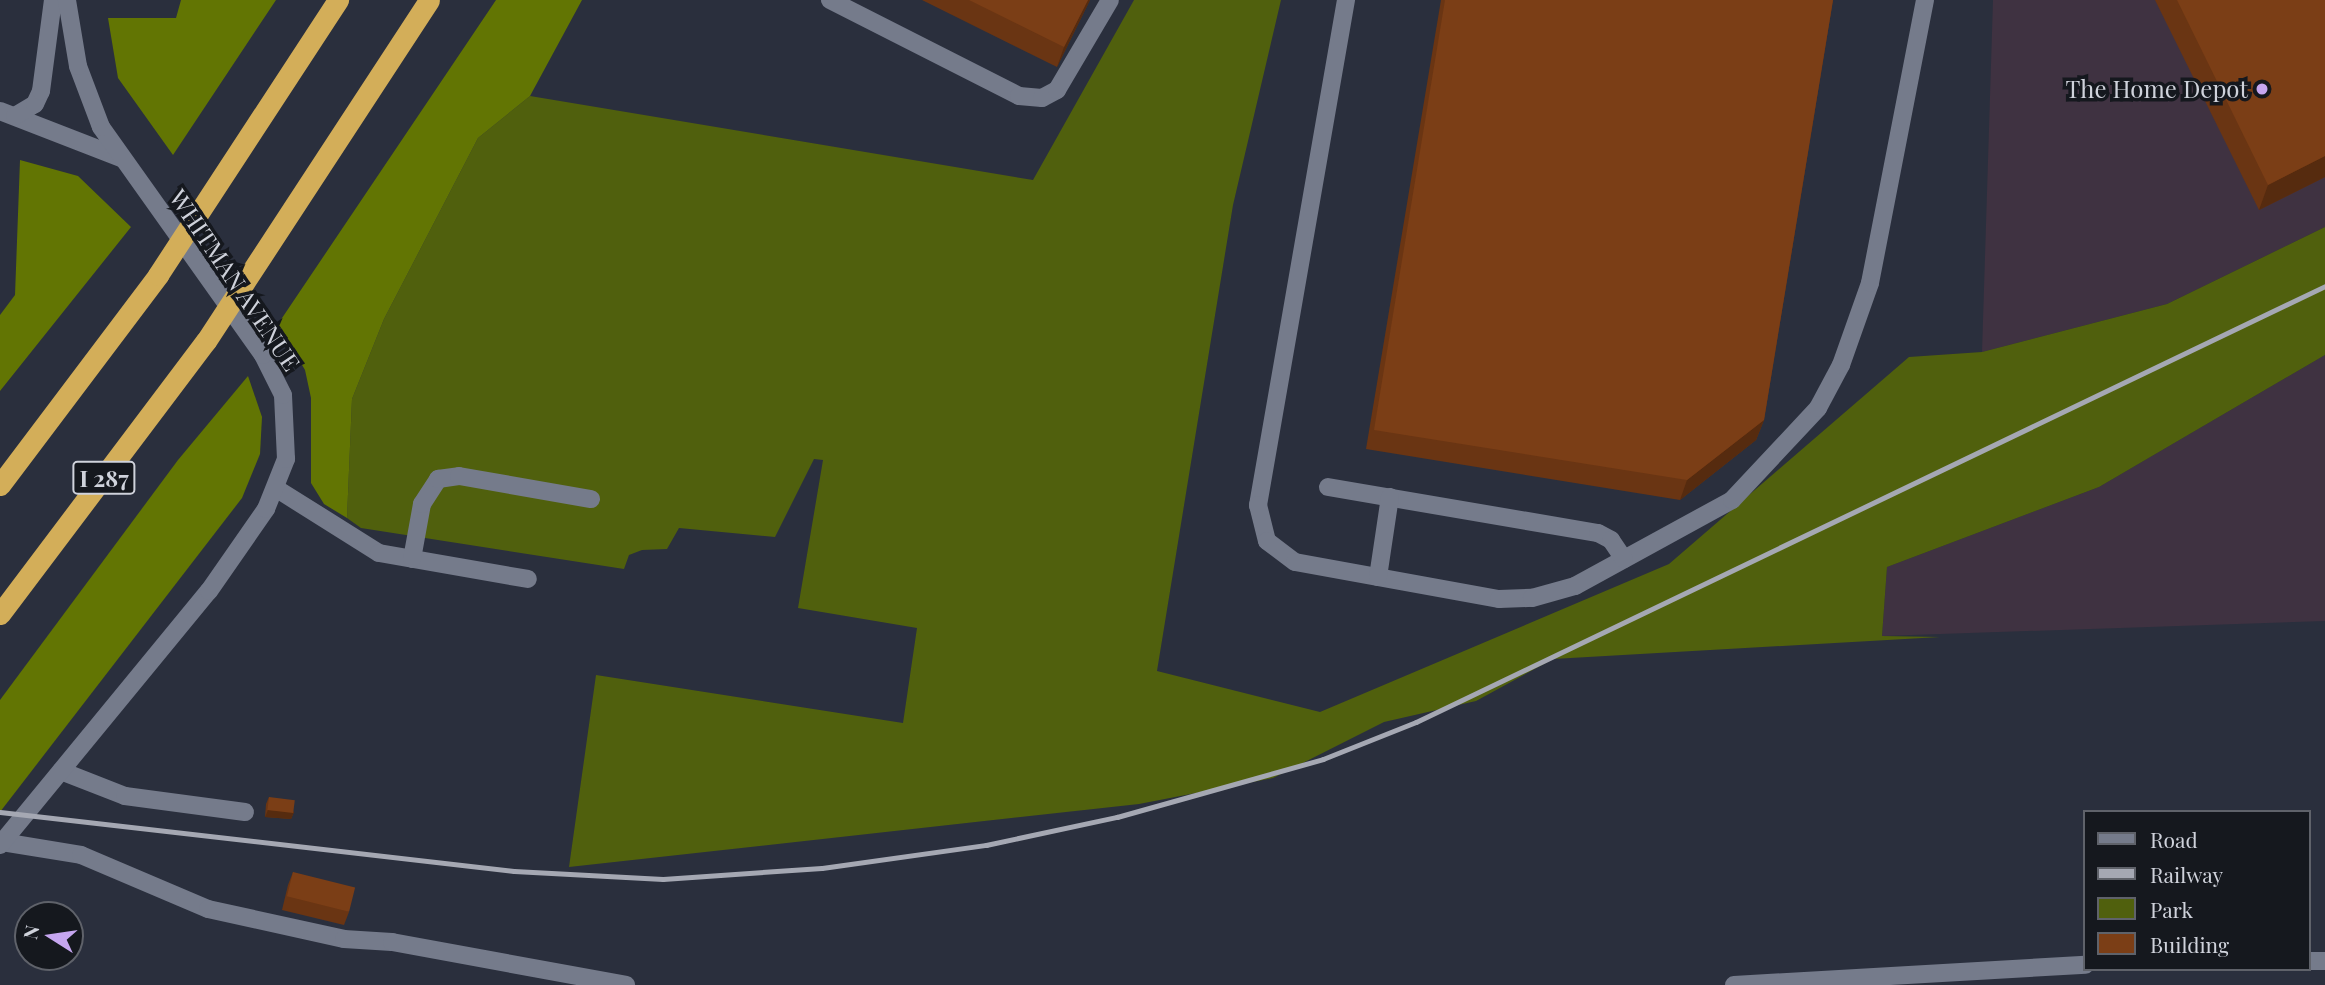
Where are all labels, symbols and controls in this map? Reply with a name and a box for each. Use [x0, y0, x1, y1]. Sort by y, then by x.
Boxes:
place label: The Home Depot [2066, 75, 2248, 103]
marker: The Home Depot [2254, 81, 2270, 97]
street label: WHITMAN AVENUE [164, 184, 306, 376]
road number: I 287 [71, 458, 137, 498]
legend [2084, 810, 2311, 971]
text: Road [2150, 825, 2198, 853]
text: Railway [2150, 860, 2223, 888]
text: Park [2150, 895, 2193, 923]
north arrow [14, 901, 84, 971]
text: N [16, 923, 45, 941]
text: Building [2150, 930, 2229, 958]

